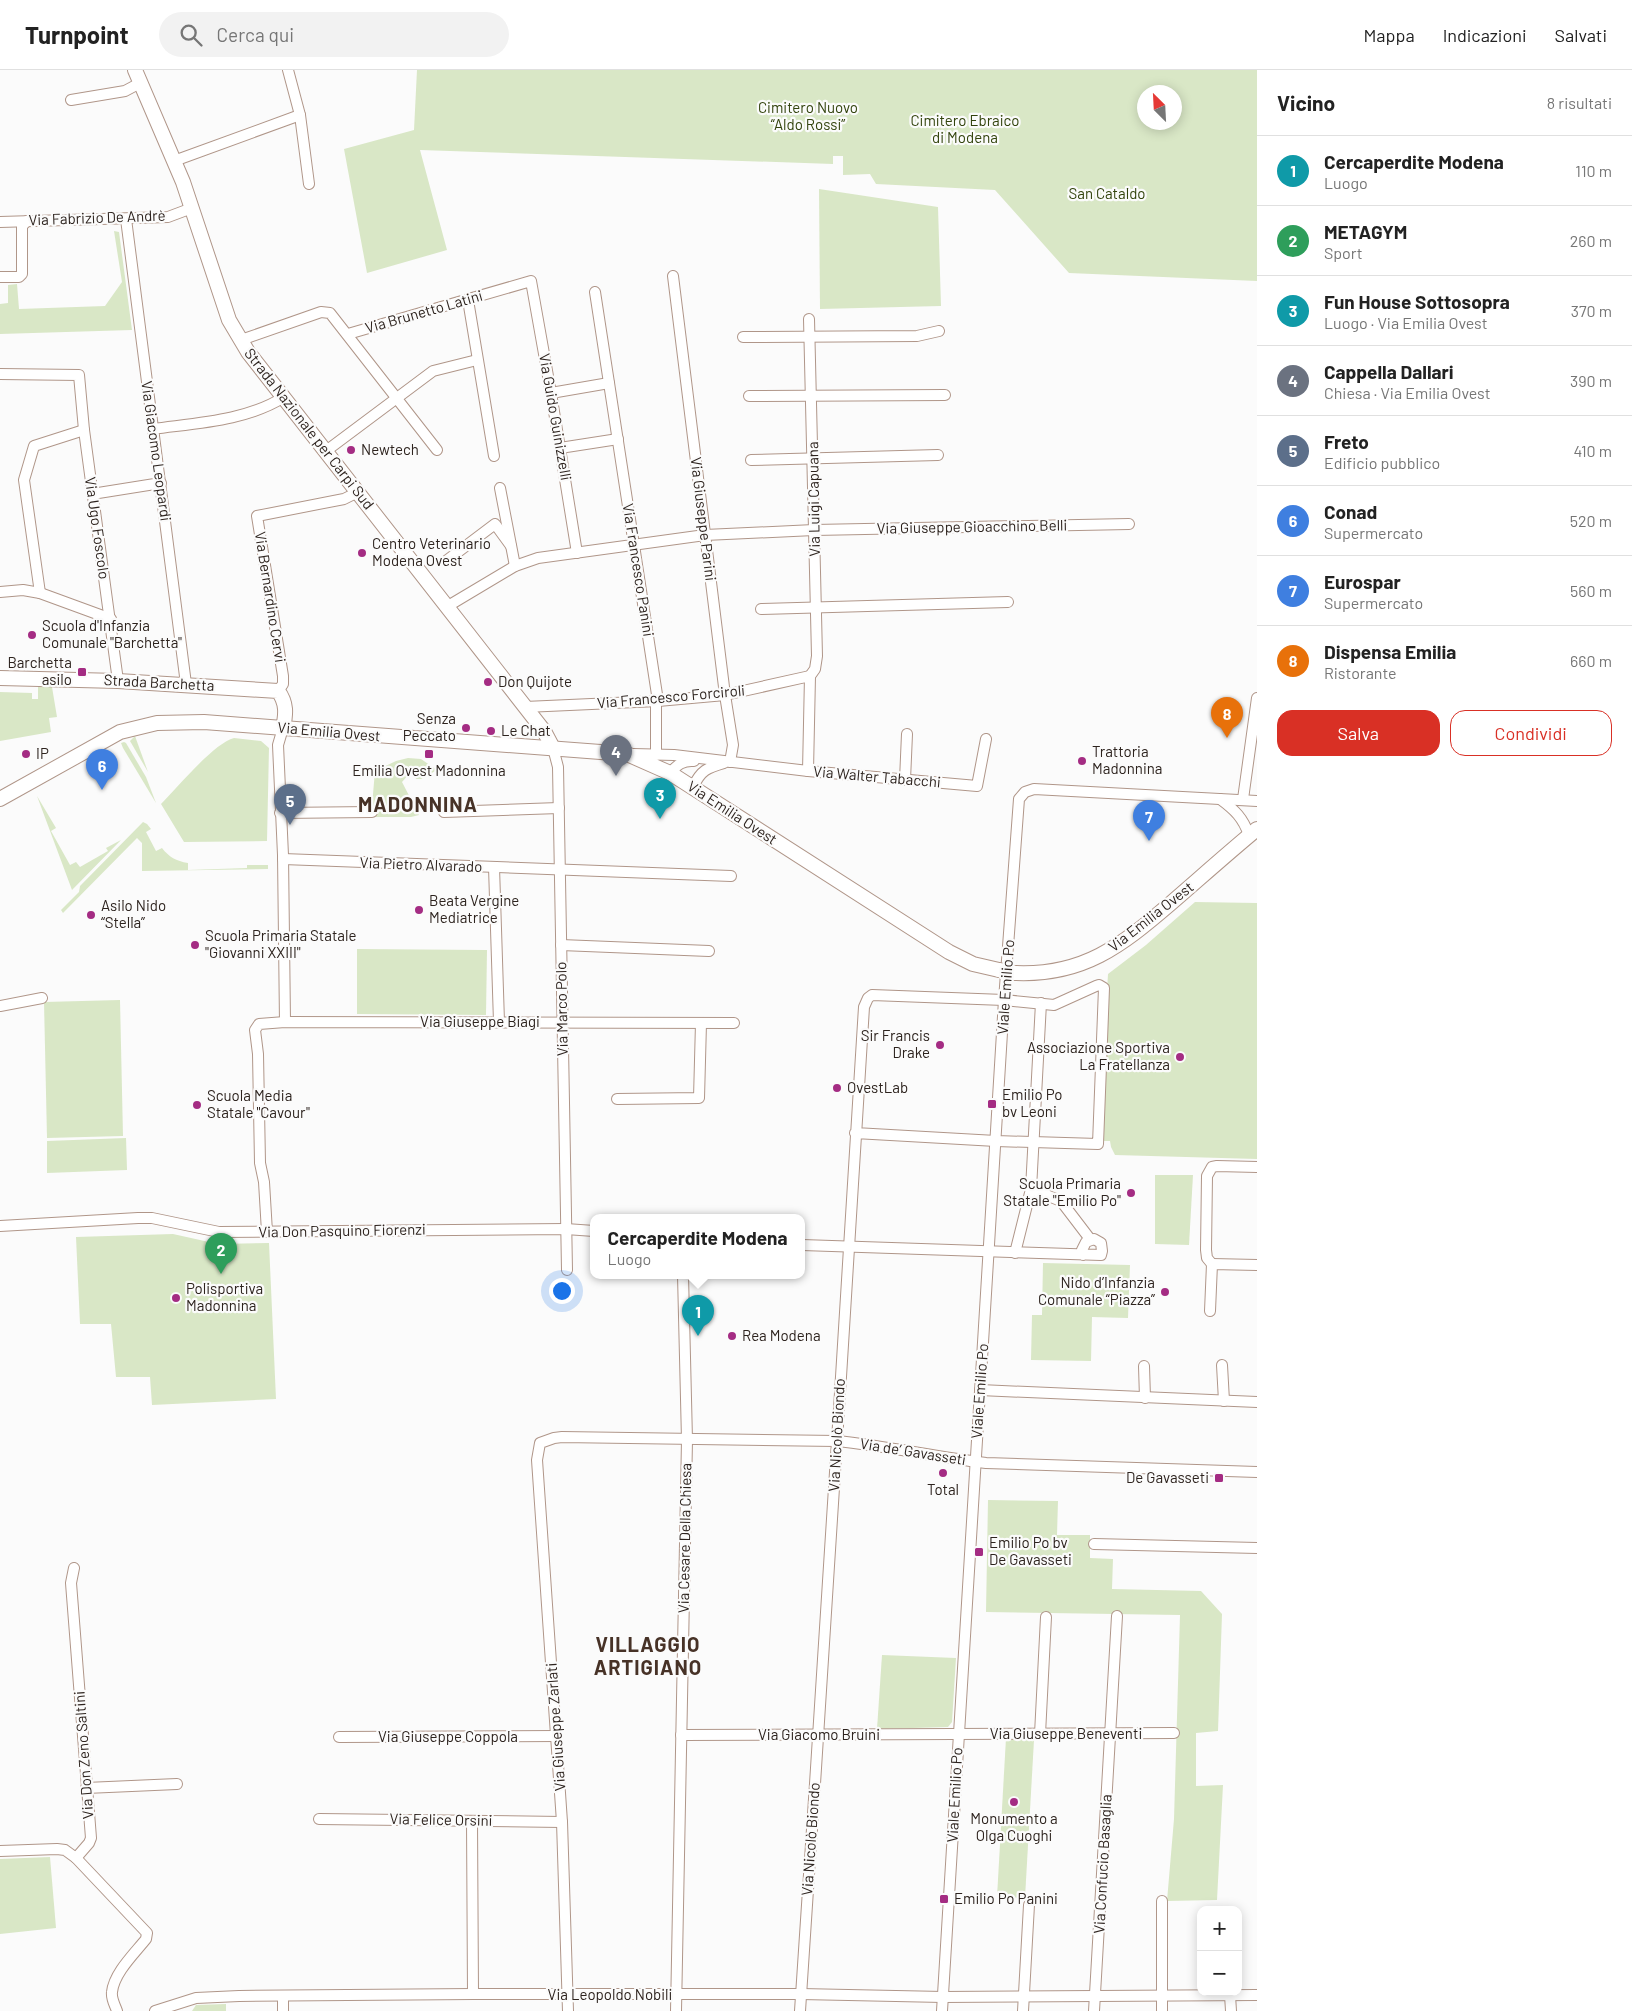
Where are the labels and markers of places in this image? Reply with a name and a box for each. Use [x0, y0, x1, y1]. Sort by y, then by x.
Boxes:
place label: Newtech [361, 440, 419, 458]
marker: Newtech [345, 444, 357, 456]
place label: Centro Veterinario Modena Ovest [372, 534, 491, 569]
marker: Centro Veterinario Modena Ovest [356, 547, 368, 559]
place label: Scuola d'Infanzia Comunale "Barchetta" [42, 616, 182, 651]
marker: Scuola d'Infanzia Comunale "Barchetta" [26, 629, 38, 641]
place label: Barchetta asilo [7, 653, 72, 688]
marker: Barchetta asilo [76, 666, 88, 678]
place label: Don Quijote [498, 672, 572, 690]
marker: Don Quijote [482, 676, 494, 688]
pin: 8 [1211, 697, 1243, 738]
place label: Senza Peccato [403, 709, 456, 744]
place label: Le Chat [501, 721, 551, 739]
marker: Senza Peccato [460, 722, 472, 734]
marker: Le Chat [485, 725, 497, 737]
pin: 4 [600, 735, 632, 776]
place label: Trattoria Madonnina [1092, 742, 1163, 777]
place label: IP [36, 744, 49, 762]
marker: IP [20, 748, 32, 760]
marker: Emilia Ovest Madonnina [423, 748, 435, 760]
pin: 6 [86, 749, 118, 790]
marker: Trattoria Madonnina [1076, 755, 1088, 767]
place label: Emilia Ovest Madonnina [352, 761, 506, 779]
pin: 3 [644, 778, 676, 819]
pin: 5 [274, 784, 306, 825]
pin: 7 [1133, 800, 1165, 841]
place label: Beata Vergine Mediatrice [429, 891, 519, 926]
place label: Asilo Nido “Stella” [101, 896, 166, 931]
marker: Beata Vergine Mediatrice [413, 904, 425, 916]
marker: Asilo Nido “Stella” [85, 909, 97, 921]
place label: Scuola Primaria Statale "Giovanni XXIII" [205, 926, 356, 961]
marker: Scuola Primaria Statale "Giovanni XXIII" [189, 939, 201, 951]
place label: Sir Francis Drake [861, 1026, 930, 1061]
place label: Associazione Sportiva La Fratellanza [1027, 1038, 1170, 1073]
marker: Sir Francis Drake [934, 1039, 946, 1051]
marker: Associazione Sportiva La Fratellanza [1174, 1051, 1186, 1063]
place label: OvestLab [847, 1078, 908, 1096]
marker: OvestLab [831, 1082, 843, 1094]
place label: Emilio Po bv Leoni [1002, 1085, 1063, 1120]
place label: Scuola Media Statale "Cavour" [207, 1086, 310, 1121]
marker: Emilio Po bv Leoni [986, 1098, 998, 1110]
marker: Scuola Media Statale "Cavour" [191, 1099, 203, 1111]
place label: Scuola Primaria Statale "Emilio Po" [1003, 1174, 1121, 1209]
marker: Scuola Primaria Statale "Emilio Po" [1125, 1187, 1137, 1199]
pin: 2 [205, 1233, 237, 1274]
place label: Nido d’Infanzia Comunale “Piazza” [1038, 1273, 1155, 1308]
place label: Polisportiva Madonnina [186, 1279, 263, 1314]
marker: Nido d’Infanzia Comunale “Piazza” [1159, 1286, 1171, 1298]
marker: Polisportiva Madonnina [170, 1292, 182, 1304]
pin: 1 [682, 1295, 714, 1336]
place label: Rea Modena [742, 1326, 821, 1344]
marker: Rea Modena [726, 1330, 738, 1342]
marker: Total [937, 1467, 949, 1479]
place label: De Gavasseti [1126, 1468, 1209, 1486]
marker: De Gavasseti [1213, 1472, 1225, 1484]
place label: Total [927, 1480, 959, 1498]
place label: Emilio Po bv De Gavasseti [989, 1533, 1072, 1568]
marker: Emilio Po bv De Gavasseti [973, 1546, 985, 1558]
marker: Monumento a Olga Cuoghi [1008, 1796, 1020, 1808]
place label: Monumento a Olga Cuoghi [970, 1809, 1058, 1844]
place label: Emilio Po Panini [954, 1889, 1058, 1907]
marker: Emilio Po Panini [938, 1893, 950, 1905]

